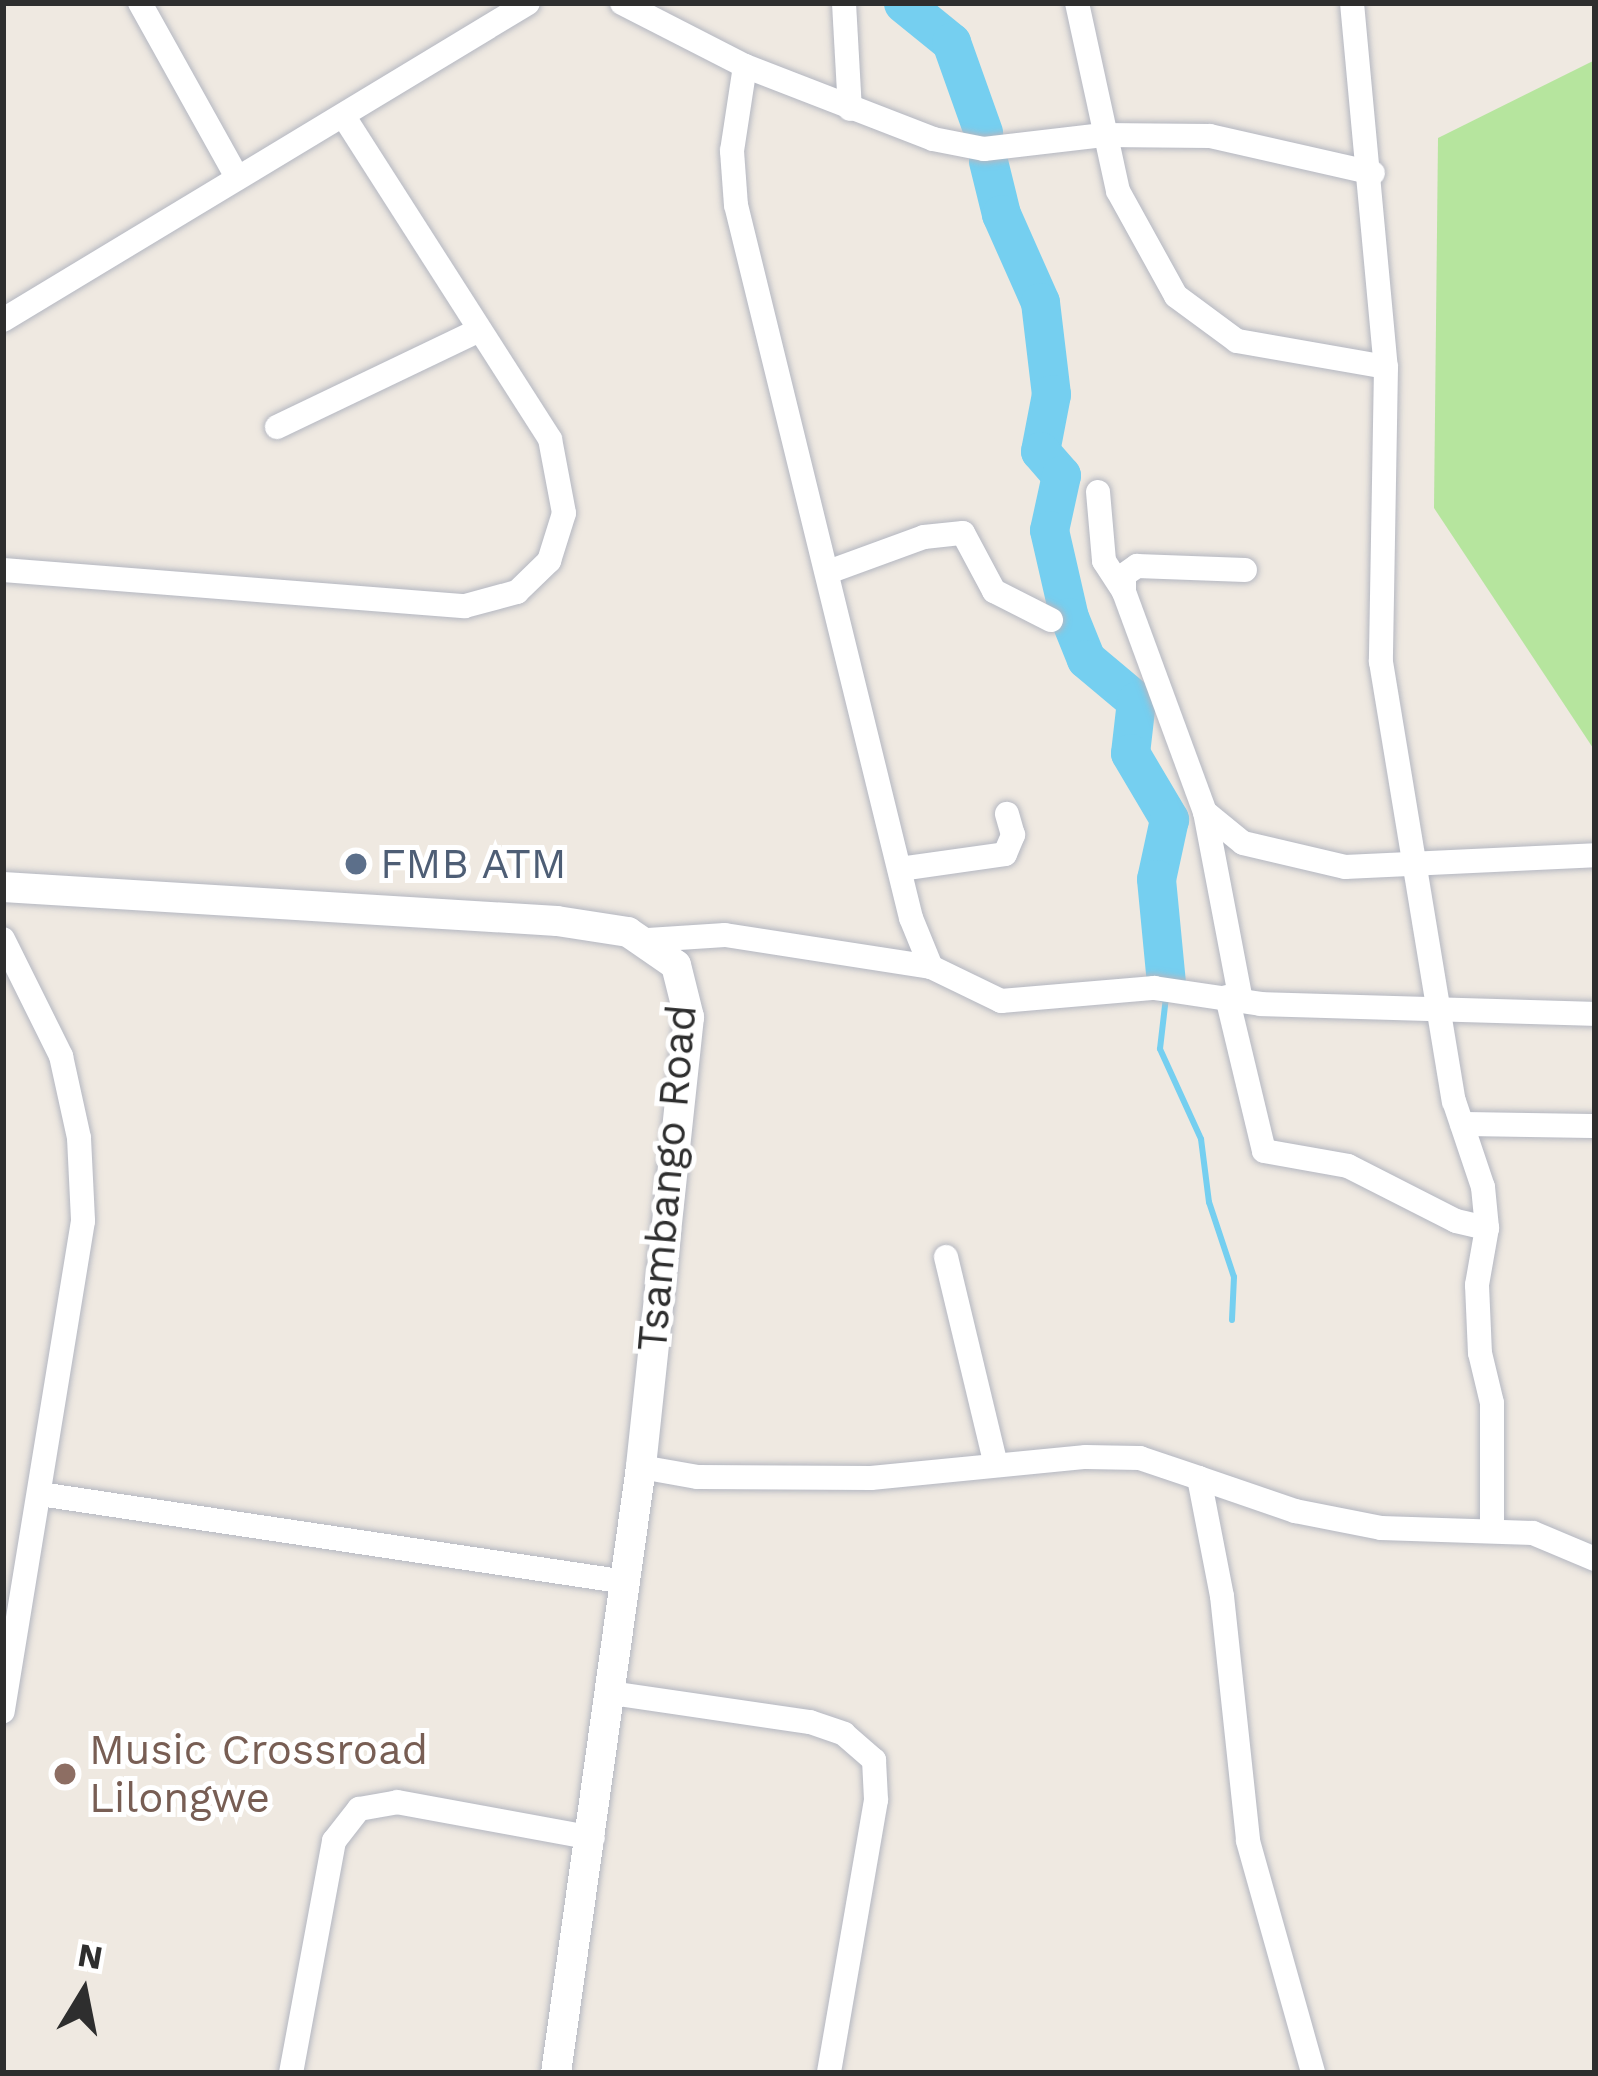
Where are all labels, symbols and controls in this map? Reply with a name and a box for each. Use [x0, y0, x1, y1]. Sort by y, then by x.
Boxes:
place label: FMB ATM [380, 839, 568, 889]
marker: FMB ATM [343, 851, 369, 877]
street label: Tsambango Road [627, 1003, 707, 1353]
place label: Music Crossroad Lilongwe [89, 1725, 428, 1824]
marker: Music Crossroad Lilongwe [52, 1761, 78, 1787]
north arrow [24, 1932, 144, 2052]
text: N [75, 1935, 106, 1977]

